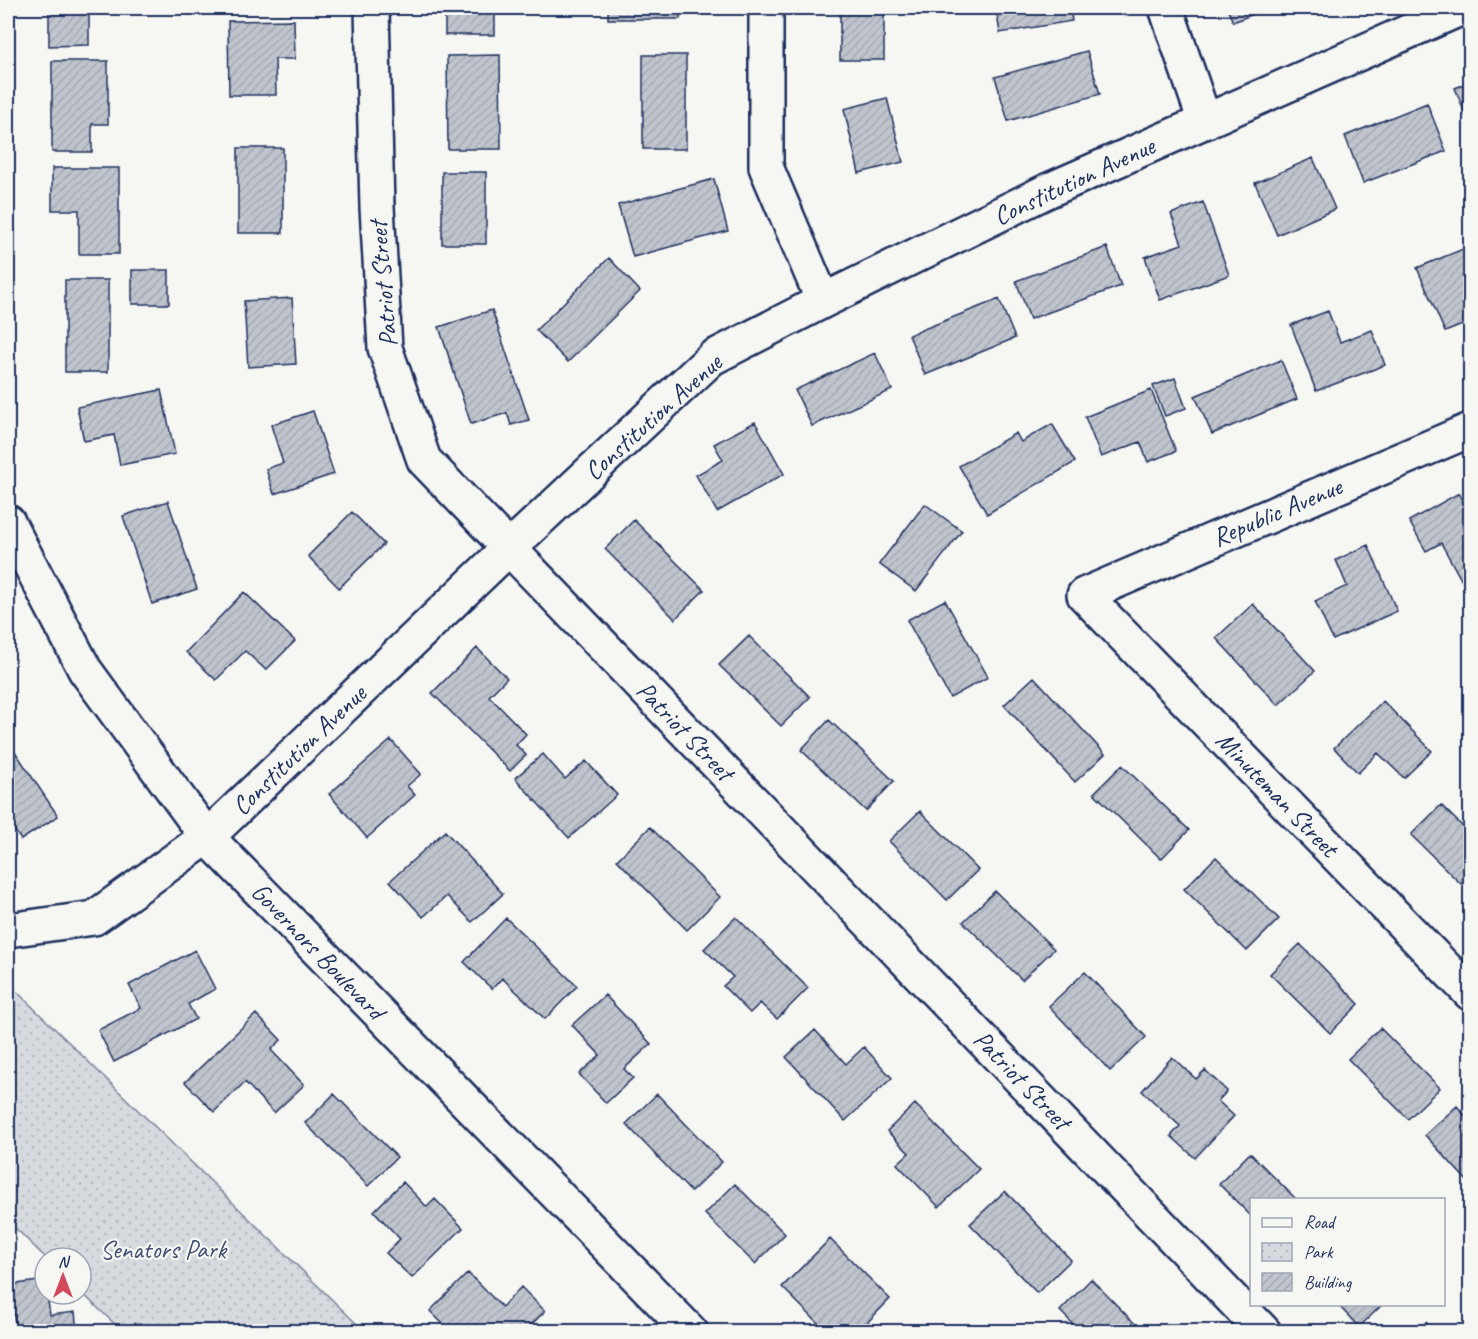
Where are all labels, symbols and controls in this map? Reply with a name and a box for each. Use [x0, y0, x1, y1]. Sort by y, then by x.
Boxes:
street label: Constitution Avenue [988, 129, 1161, 233]
street label: Patriot Street [361, 216, 405, 348]
street label: Constitution Avenue [577, 345, 730, 488]
street label: Republic Avenue [1207, 469, 1348, 554]
street label: Patriot Street [629, 674, 743, 790]
street label: Constitution Avenue [225, 677, 374, 822]
street label: Minuteman Street [1209, 724, 1347, 866]
street label: Governors Boulevard [244, 875, 394, 1029]
street label: Patriot Street [966, 1023, 1080, 1139]
legend [1250, 1198, 1445, 1306]
text: Road [1304, 1211, 1337, 1233]
park label: Senators Park [100, 1233, 229, 1266]
text: Park [1304, 1241, 1334, 1263]
north arrow [33, 1246, 93, 1306]
text: N [58, 1252, 71, 1272]
text: Building [1304, 1271, 1353, 1293]

